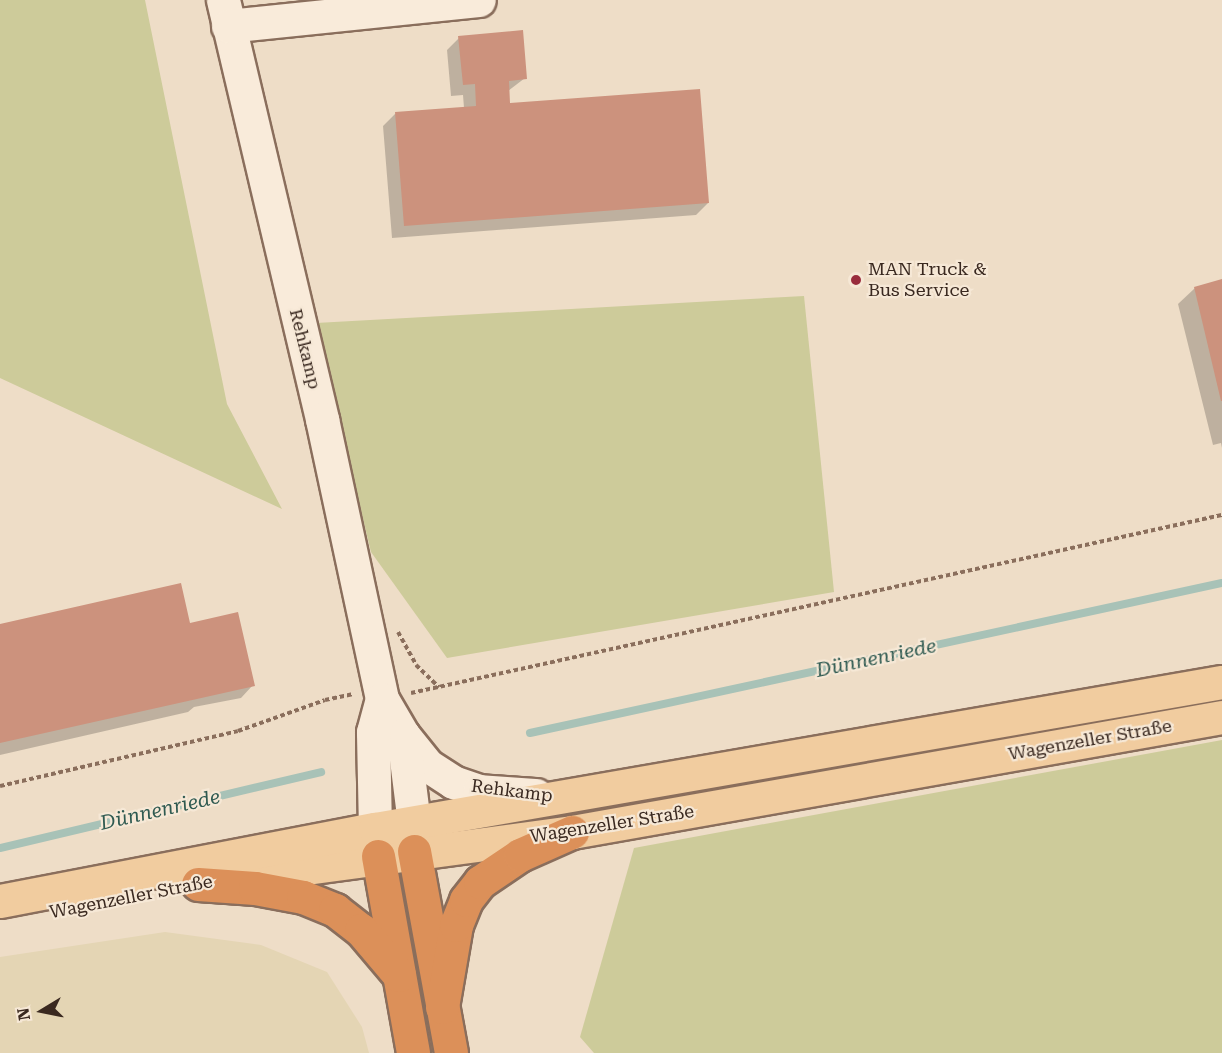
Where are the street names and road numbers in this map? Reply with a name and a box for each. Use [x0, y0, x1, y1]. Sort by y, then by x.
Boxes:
street label: Rehkamp [285, 307, 325, 391]
street label: Wagenzeller Straße [1007, 715, 1173, 765]
street label: Rehkamp [470, 775, 554, 807]
street label: Wagenzeller Straße [529, 800, 695, 848]
street label: Wagenzeller Straße [48, 871, 214, 923]

